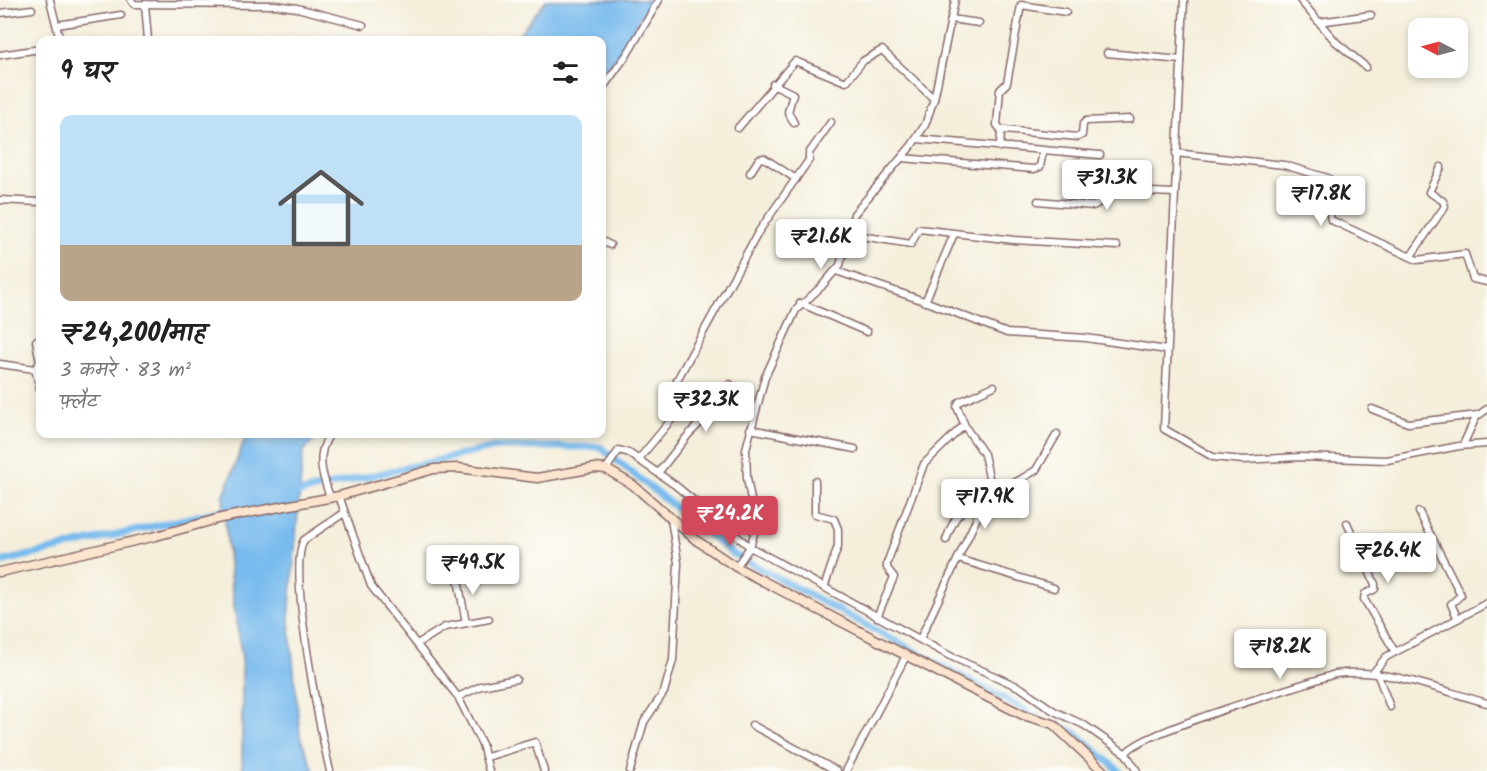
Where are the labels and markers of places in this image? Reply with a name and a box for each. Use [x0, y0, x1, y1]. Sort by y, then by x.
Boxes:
pin: ₹31.3K [1058, 160, 1156, 211]
pin: ₹17.8K [1272, 176, 1370, 227]
pin: ₹21.6K [772, 219, 870, 270]
pin: ₹32.3K [657, 382, 755, 433]
pin: ₹17.9K [936, 479, 1034, 530]
pin: ₹24.2K [681, 496, 779, 547]
pin: ₹26.4K [1339, 533, 1437, 584]
pin: ₹49.5K [424, 545, 522, 596]
pin: ₹18.2K [1231, 629, 1329, 680]

